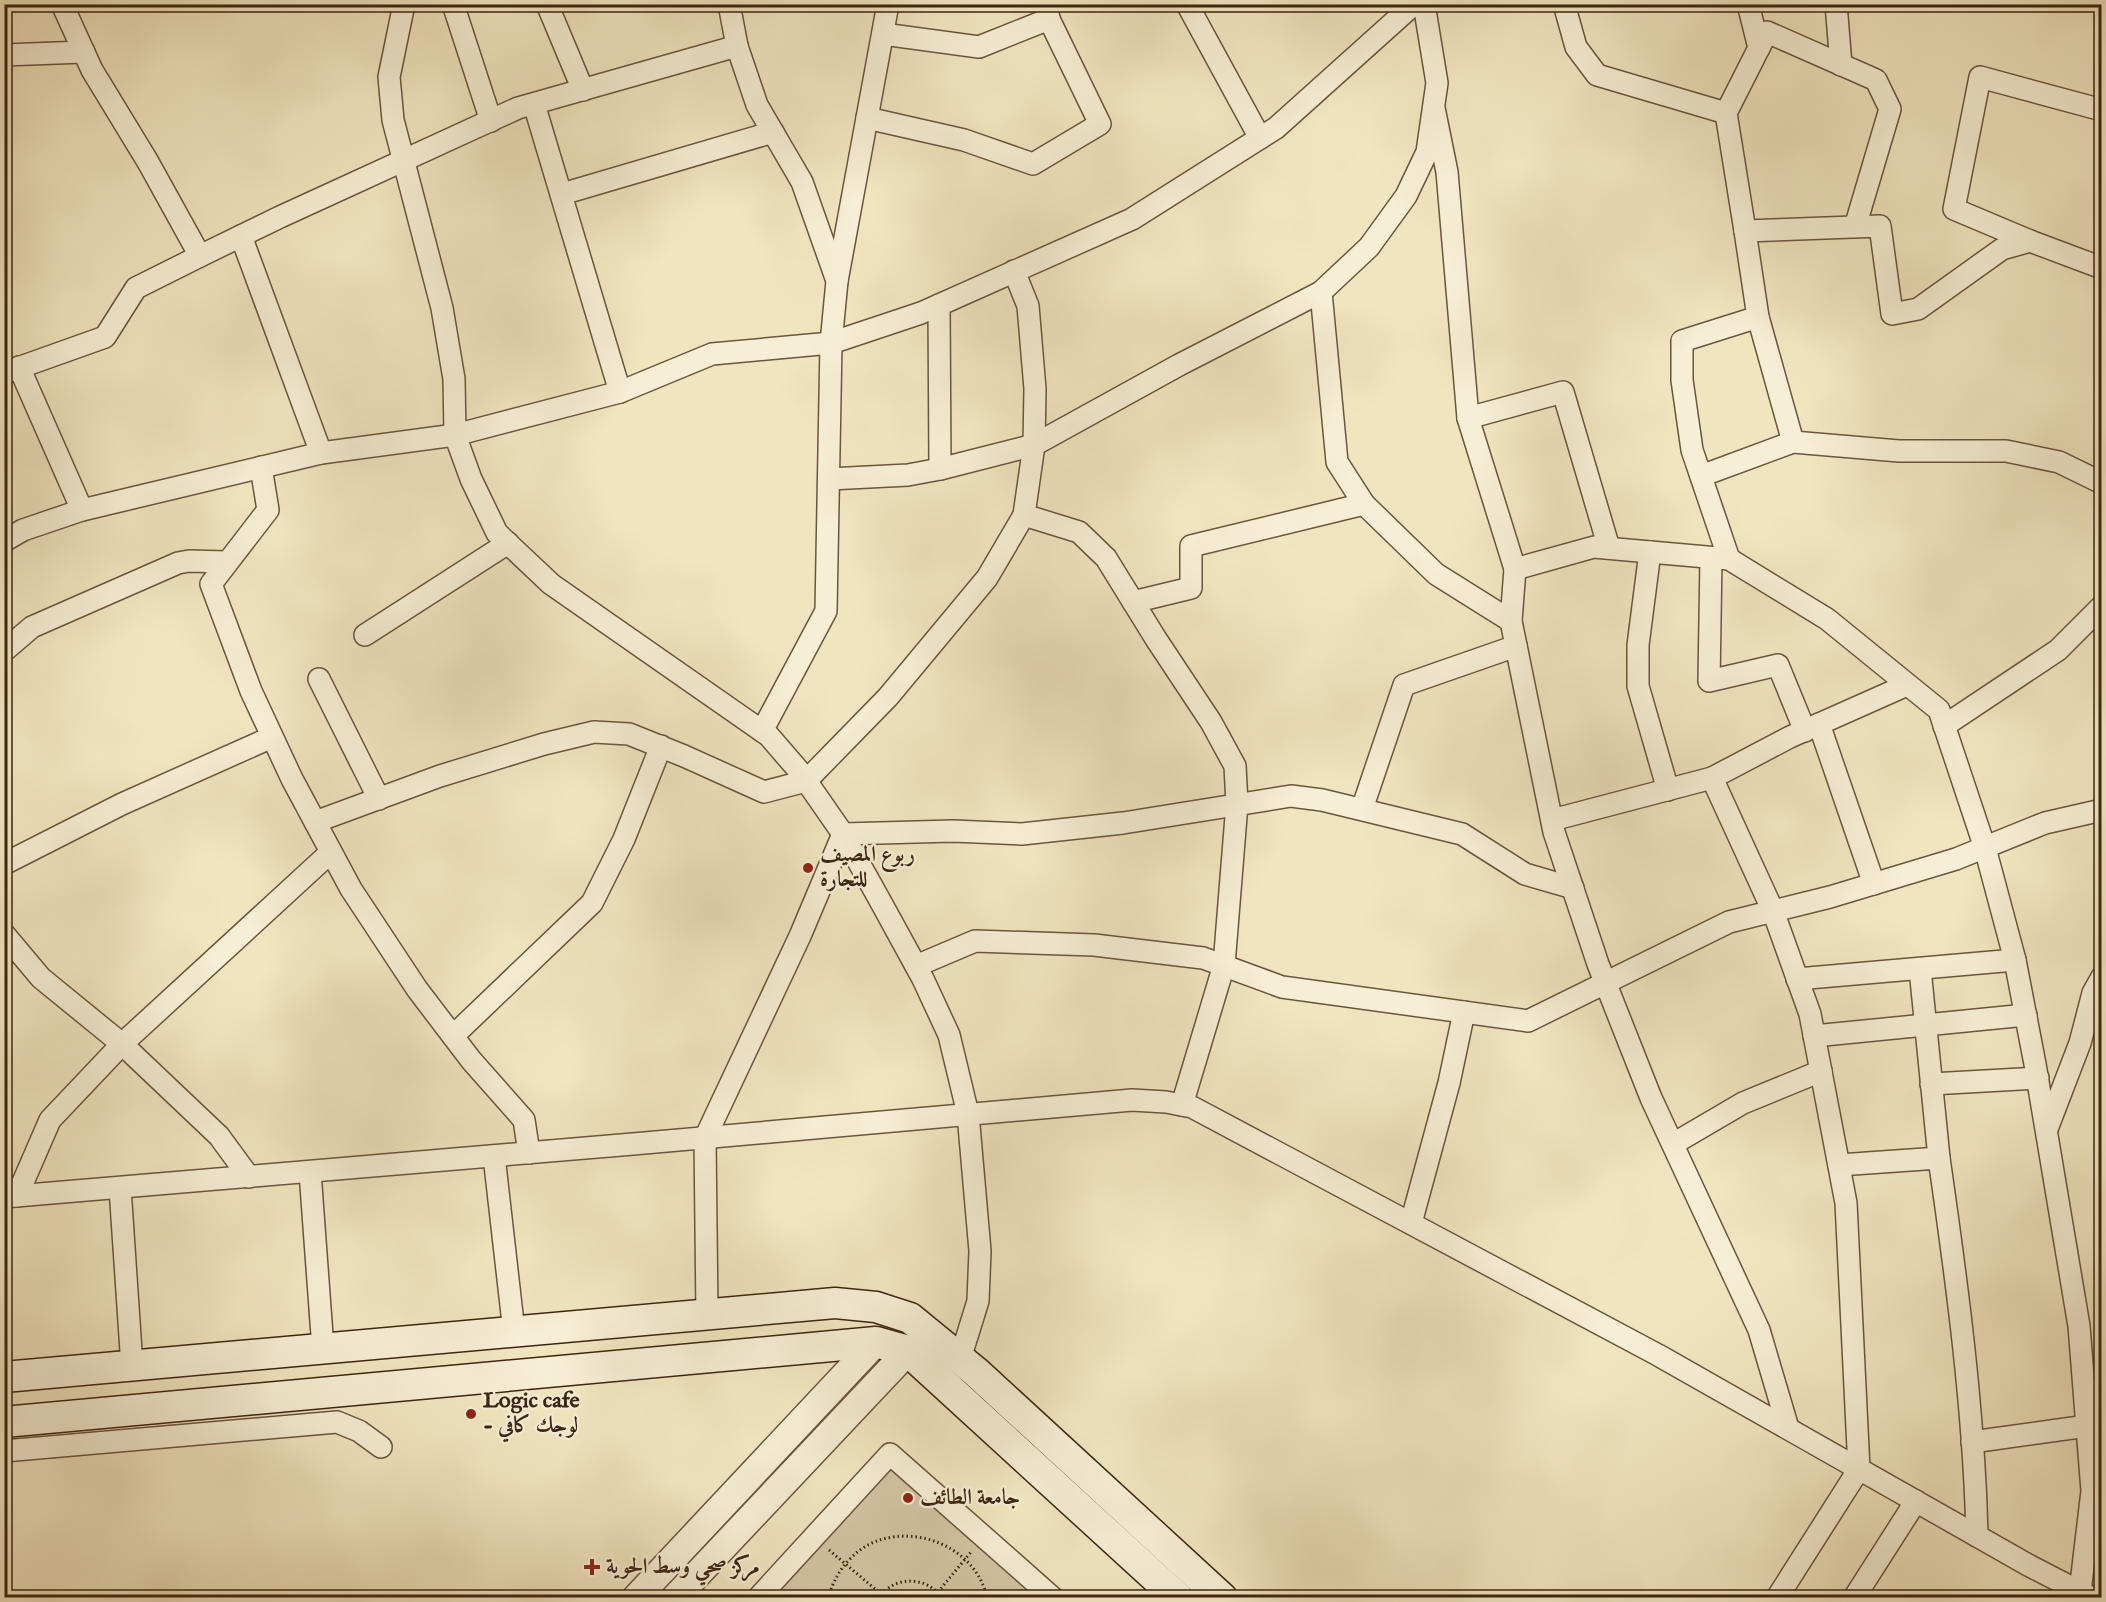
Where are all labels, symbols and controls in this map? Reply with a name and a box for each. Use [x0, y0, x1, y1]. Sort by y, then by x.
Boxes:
place label: ربوع المصيف للتجارة [820, 841, 915, 894]
marker: ربوع المصيف للتجارة [801, 861, 815, 875]
place label: Logic cafe - لوجك كافي [483, 1387, 580, 1443]
marker: Logic cafe - لوجك كافي [464, 1407, 478, 1421]
place label: جامعة الطائف [920, 1484, 1020, 1512]
marker: جامعة الطائف [901, 1491, 915, 1505]
place label: مركز صحي وسط الحوية [606, 1553, 760, 1586]
marker: مركز صحي وسط الحوية [583, 1558, 601, 1576]

